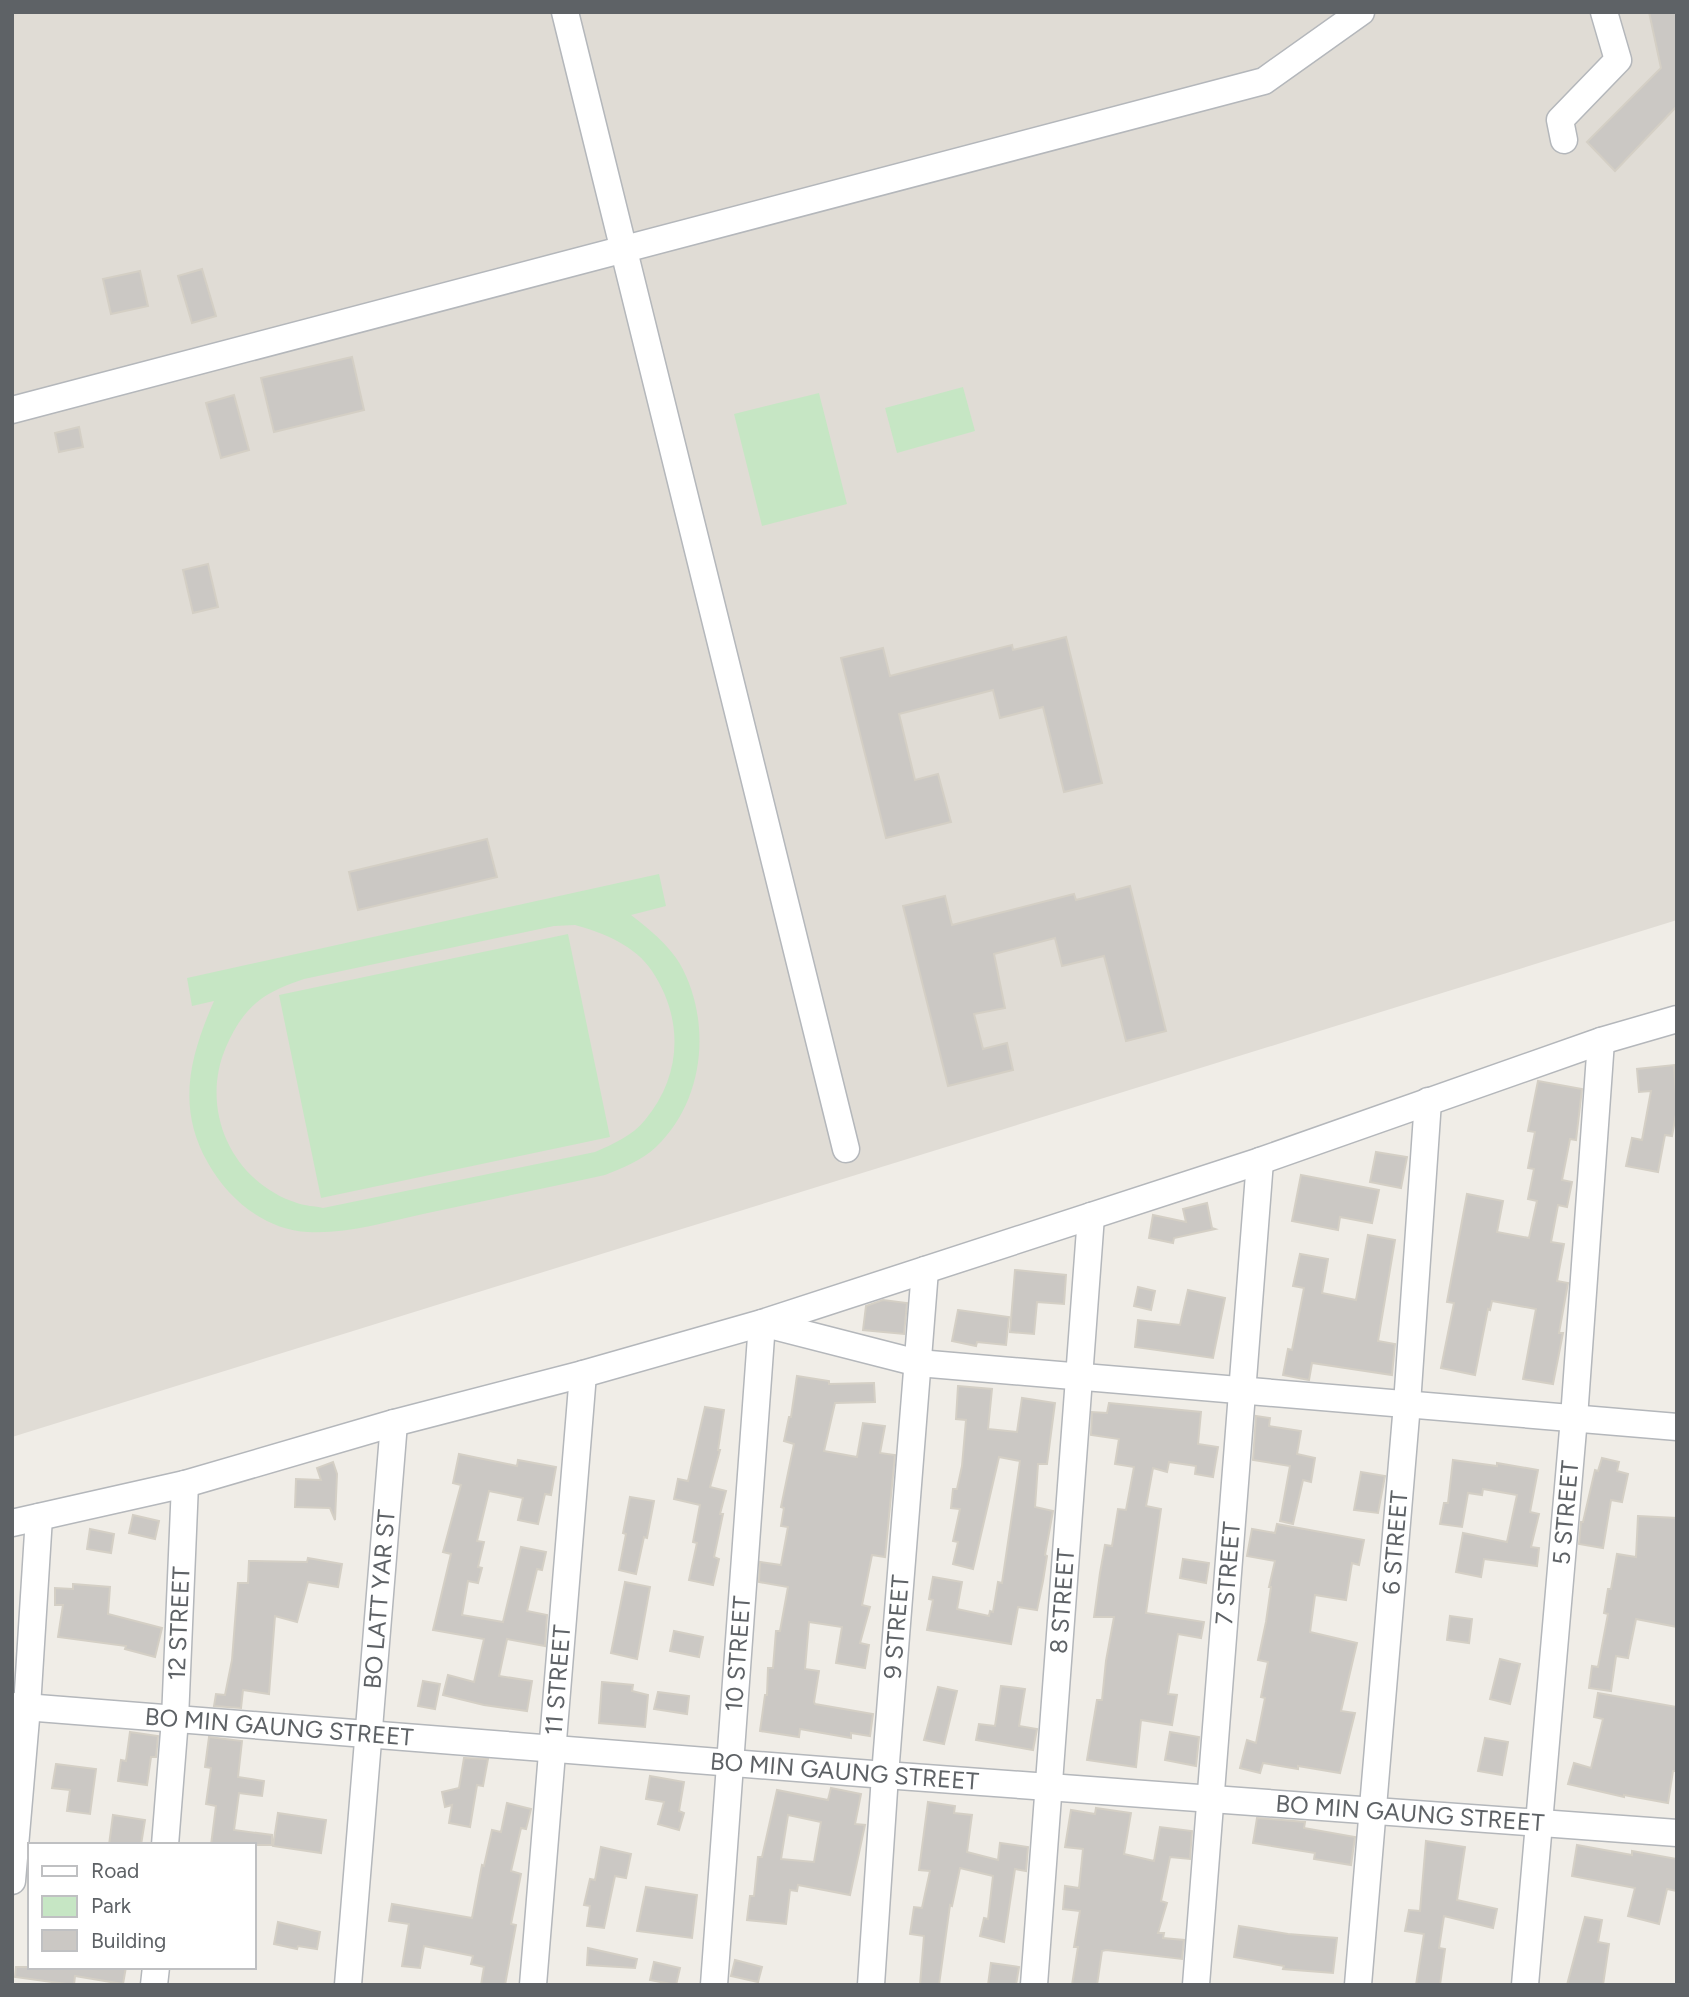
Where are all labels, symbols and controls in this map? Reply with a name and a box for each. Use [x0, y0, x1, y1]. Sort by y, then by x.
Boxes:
street label: 5 STREET [1546, 1459, 1584, 1566]
street label: 6 STREET [1376, 1489, 1414, 1596]
street label: BO LATT YAR ST [357, 1508, 401, 1690]
street label: 7 STREET [1209, 1520, 1246, 1626]
street label: 8 STREET [1044, 1547, 1080, 1655]
street label: 12 STREET [162, 1566, 195, 1681]
street label: 9 STREET [878, 1574, 915, 1680]
street label: 10 STREET [719, 1595, 756, 1713]
street label: 11 STREET [539, 1624, 576, 1736]
street label: BO MIN GAUNG STREET [144, 1702, 415, 1752]
street label: BO MIN GAUNG STREET [709, 1746, 980, 1796]
street label: BO MIN GAUNG STREET [1275, 1789, 1545, 1837]
legend [28, 1843, 256, 1969]
text: Road [91, 1858, 139, 1883]
text: Park [91, 1893, 132, 1918]
text: Building [91, 1928, 166, 1953]

